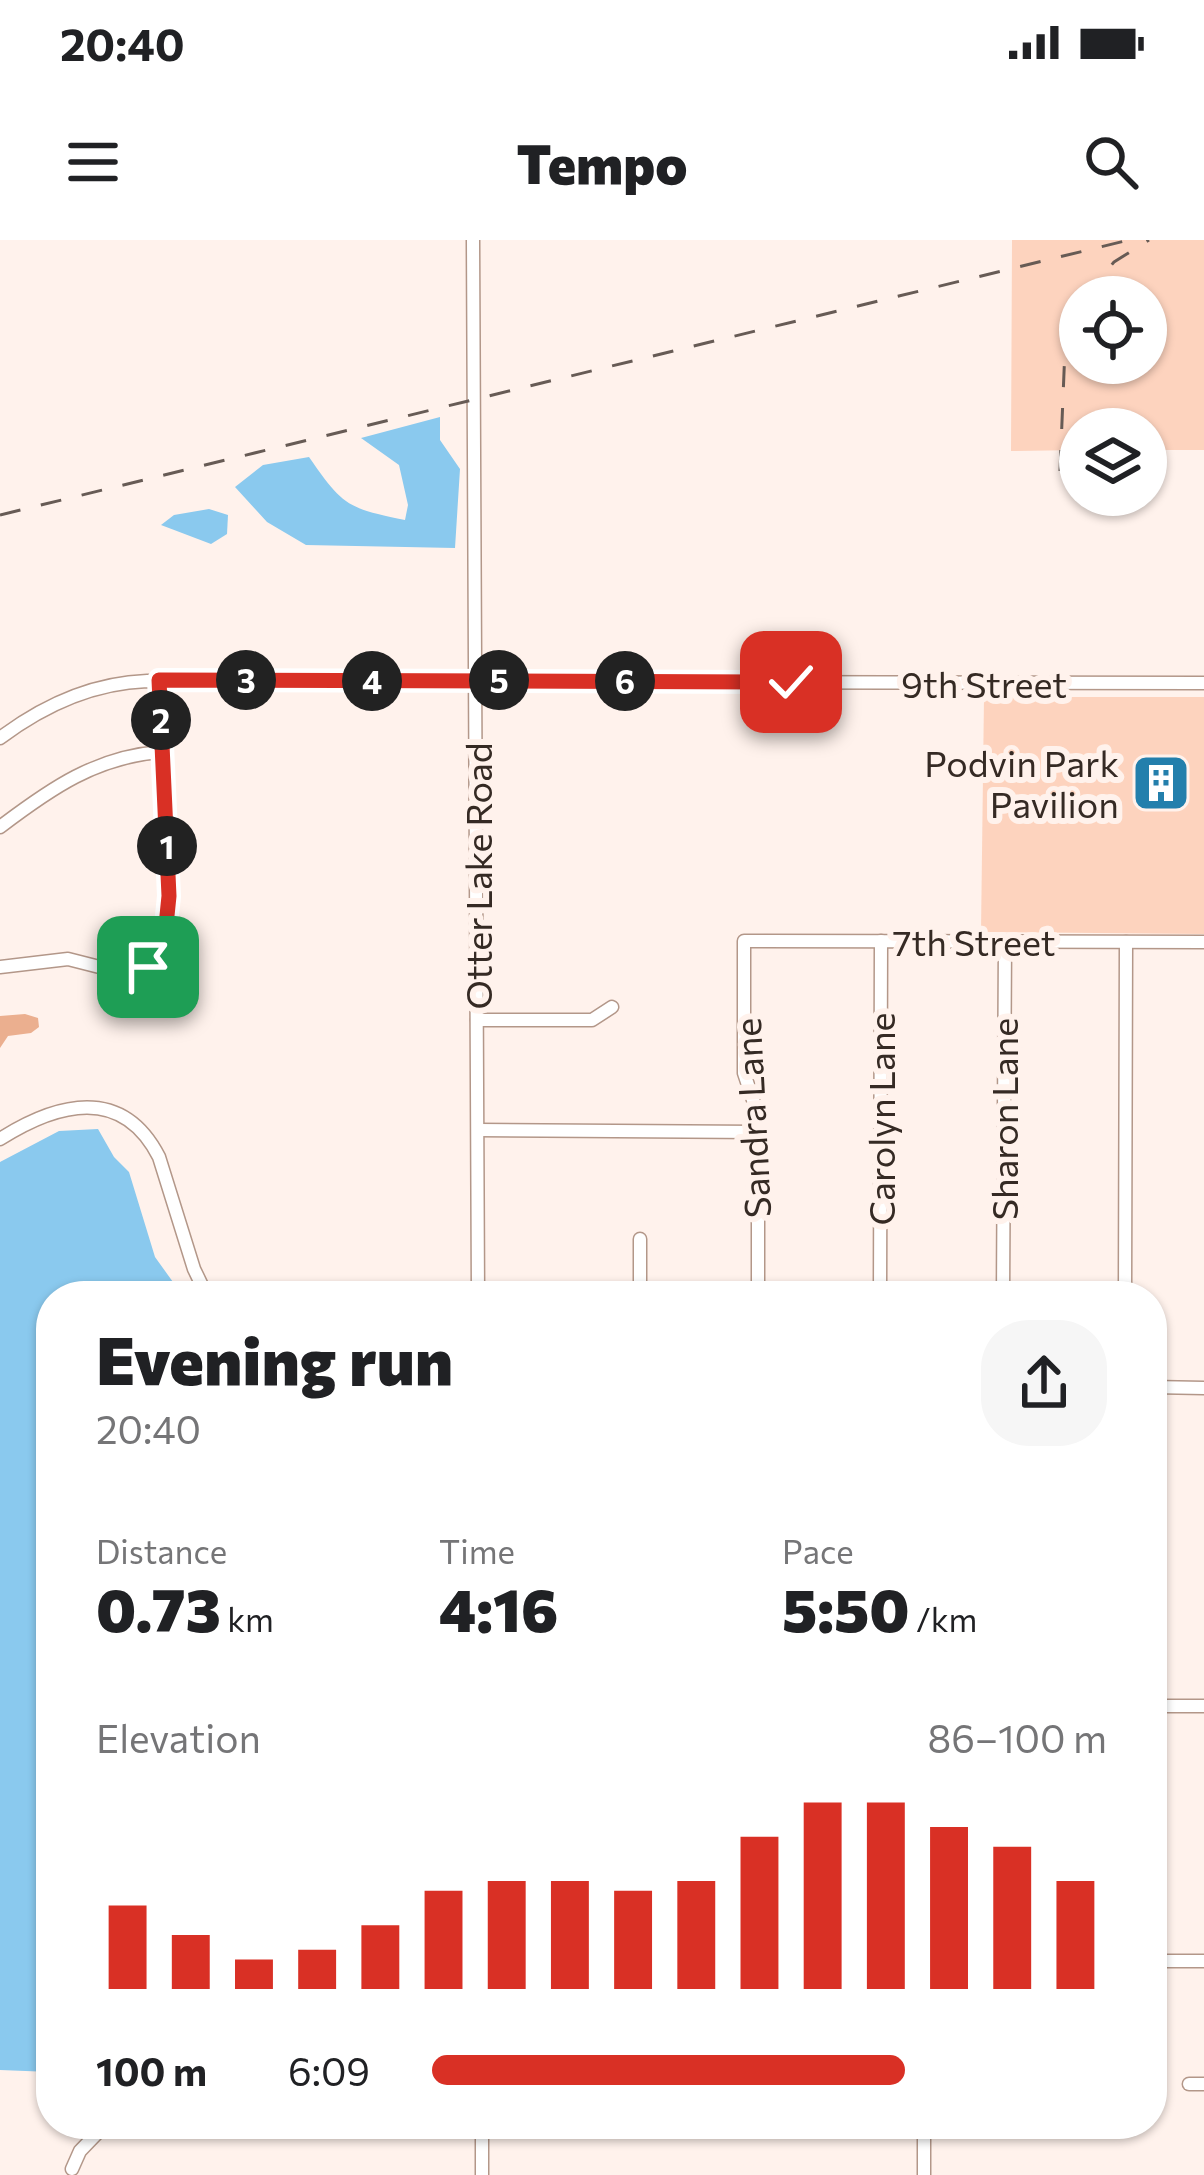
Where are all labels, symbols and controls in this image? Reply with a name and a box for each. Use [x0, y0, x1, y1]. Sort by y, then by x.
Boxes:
text: 20:40 [60, 15, 185, 70]
icon: menu [60, 129, 126, 195]
text: Tempo [517, 129, 688, 195]
icon: search [1078, 129, 1144, 195]
map controls [1059, 276, 1167, 516]
button: locate [1059, 276, 1167, 384]
button: layers [1059, 408, 1167, 516]
pin [740, 631, 842, 733]
icon: check [758, 649, 824, 715]
pin: 3 [216, 650, 276, 710]
pin: 5 [469, 650, 529, 710]
pin: 4 [342, 651, 402, 711]
pin: 6 [595, 651, 655, 711]
text: 3 [236, 659, 256, 700]
text: 5 [489, 659, 509, 700]
text: 4 [362, 660, 382, 701]
text: 6 [615, 660, 635, 701]
street label: 9th Street [901, 661, 1067, 705]
pin: 2 [131, 690, 191, 750]
text: 2 [152, 699, 170, 740]
place label: Podvin Park Pavilion [924, 740, 1119, 825]
street label: Otter Lake Road [455, 742, 499, 1010]
building icon: Podvin Park Pavilion [1130, 752, 1192, 814]
pin: 1 [137, 816, 197, 876]
text: 1 [160, 825, 174, 866]
pin [97, 916, 199, 1018]
street label: 7th Street [892, 919, 1056, 963]
icon: arrive [115, 934, 181, 1000]
street label: Carolyn Lane [858, 1012, 902, 1226]
street label: Sandra Lane [724, 1017, 778, 1219]
street label: Sharon Lane [981, 1018, 1025, 1220]
text: Evening run [96, 1318, 453, 1399]
button: share [981, 1320, 1107, 1446]
text: 20:40 [96, 1404, 201, 1452]
text: Distance [96, 1530, 227, 1571]
text: Time [439, 1530, 515, 1571]
text: Pace [782, 1530, 854, 1571]
text: 0.73 [96, 1571, 221, 1644]
text: 4:16 [439, 1571, 558, 1644]
text: 5:50 [782, 1571, 910, 1644]
text: km [221, 1598, 274, 1639]
text: /km [910, 1598, 977, 1639]
text: Elevation [96, 1713, 261, 1761]
text: 86–100 m [928, 1713, 1107, 1761]
text: 100 m [96, 2046, 207, 2094]
text: 6:09 [288, 2046, 370, 2094]

